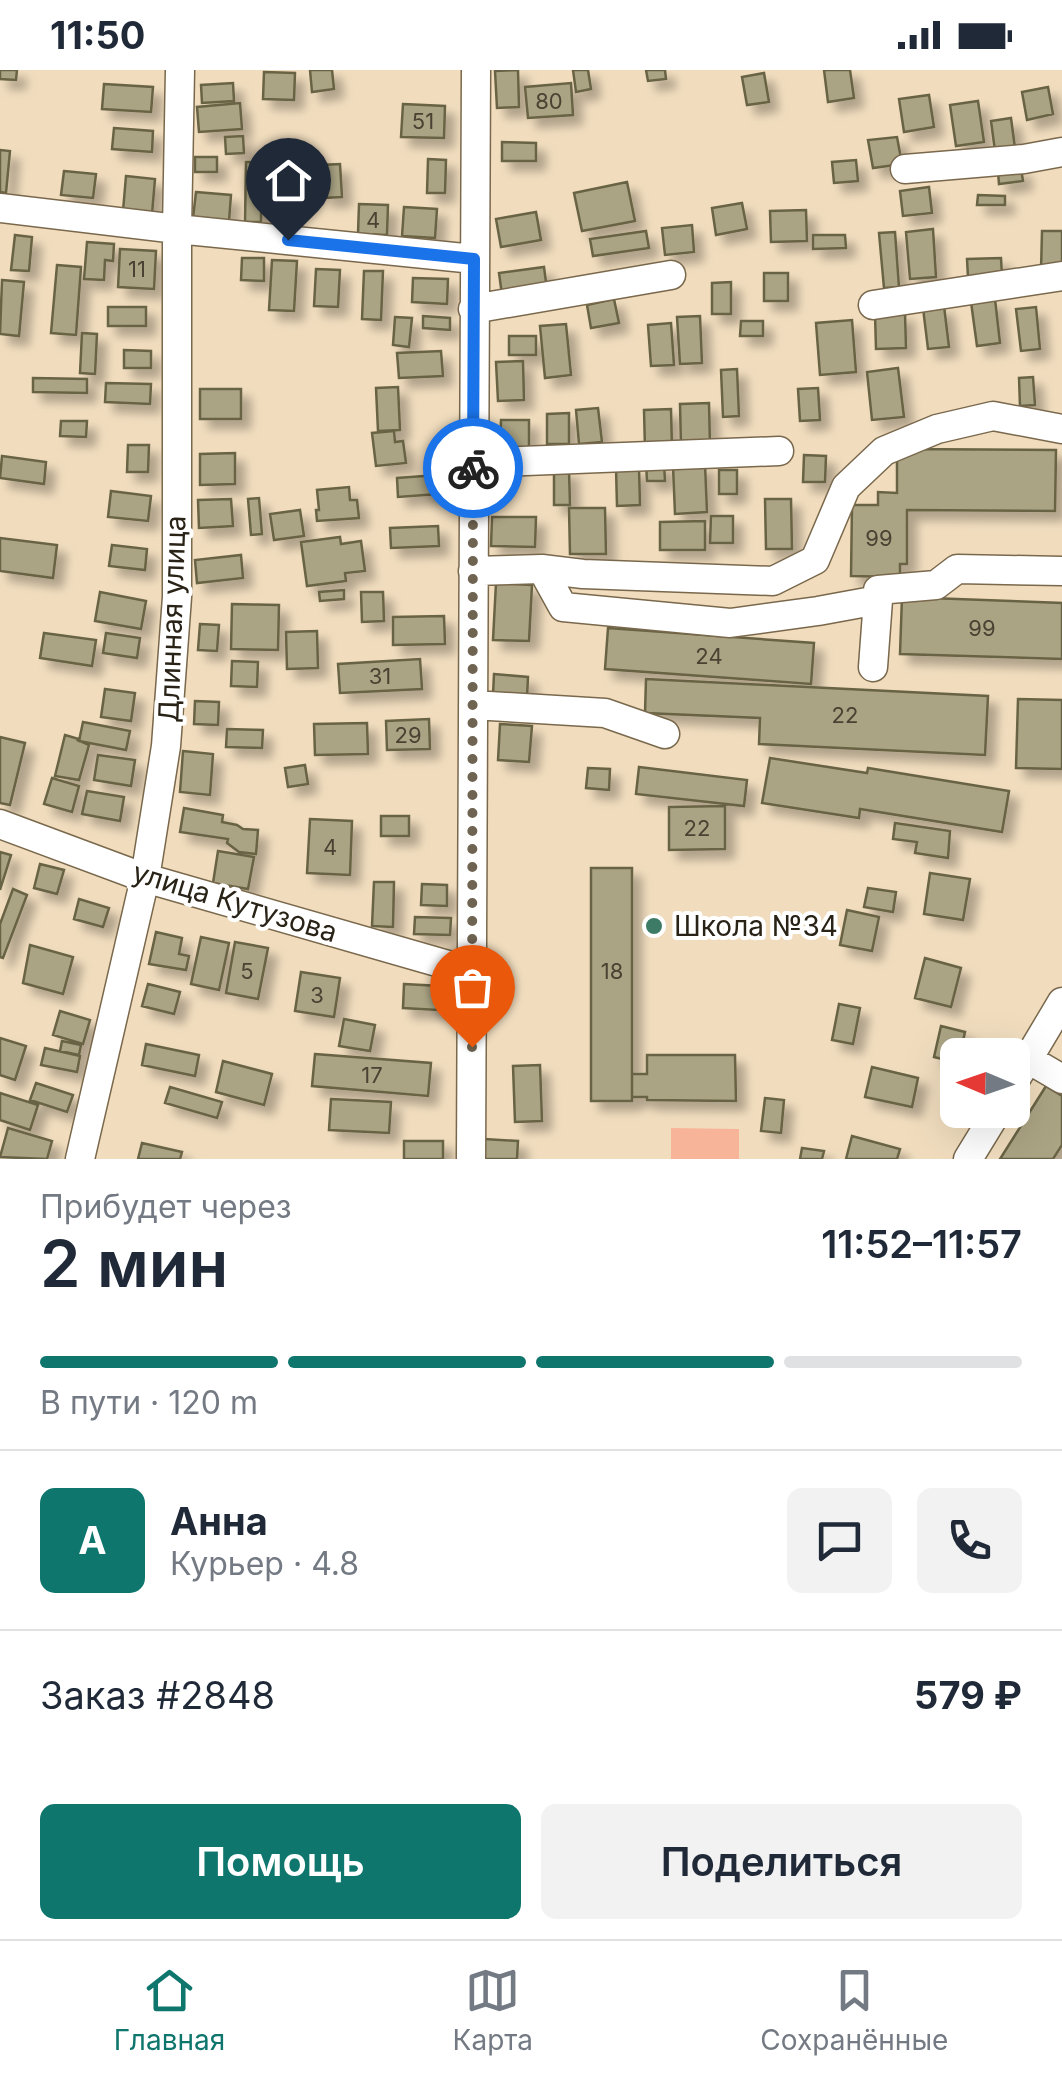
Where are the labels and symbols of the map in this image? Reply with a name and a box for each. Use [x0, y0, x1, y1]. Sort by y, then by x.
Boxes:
house number: 80 [535, 88, 563, 114]
house number: 51 [412, 108, 434, 134]
pin [246, 138, 331, 241]
house number: 4 [366, 207, 380, 233]
house number: 11 [128, 256, 146, 282]
courier [423, 418, 523, 518]
street label: Длинная улица [151, 515, 193, 723]
house number: 99 [865, 525, 893, 551]
house number: 99 [968, 615, 996, 641]
house number: 24 [695, 643, 723, 669]
house number: 31 [369, 663, 391, 689]
house number: 22 [832, 702, 858, 728]
house number: 29 [394, 722, 422, 748]
house number: 22 [684, 815, 710, 841]
house number: 4 [323, 834, 337, 860]
street label: улица Кутузова [129, 855, 341, 949]
place label: Школа №34 [674, 909, 838, 943]
marker: Школа №34 [643, 915, 665, 937]
pin [430, 945, 515, 1048]
house number: 5 [240, 958, 254, 984]
house number: 18 [601, 958, 623, 984]
house number: 3 [310, 982, 324, 1008]
north arrow [940, 1038, 1030, 1128]
house number: 17 [361, 1062, 383, 1088]

